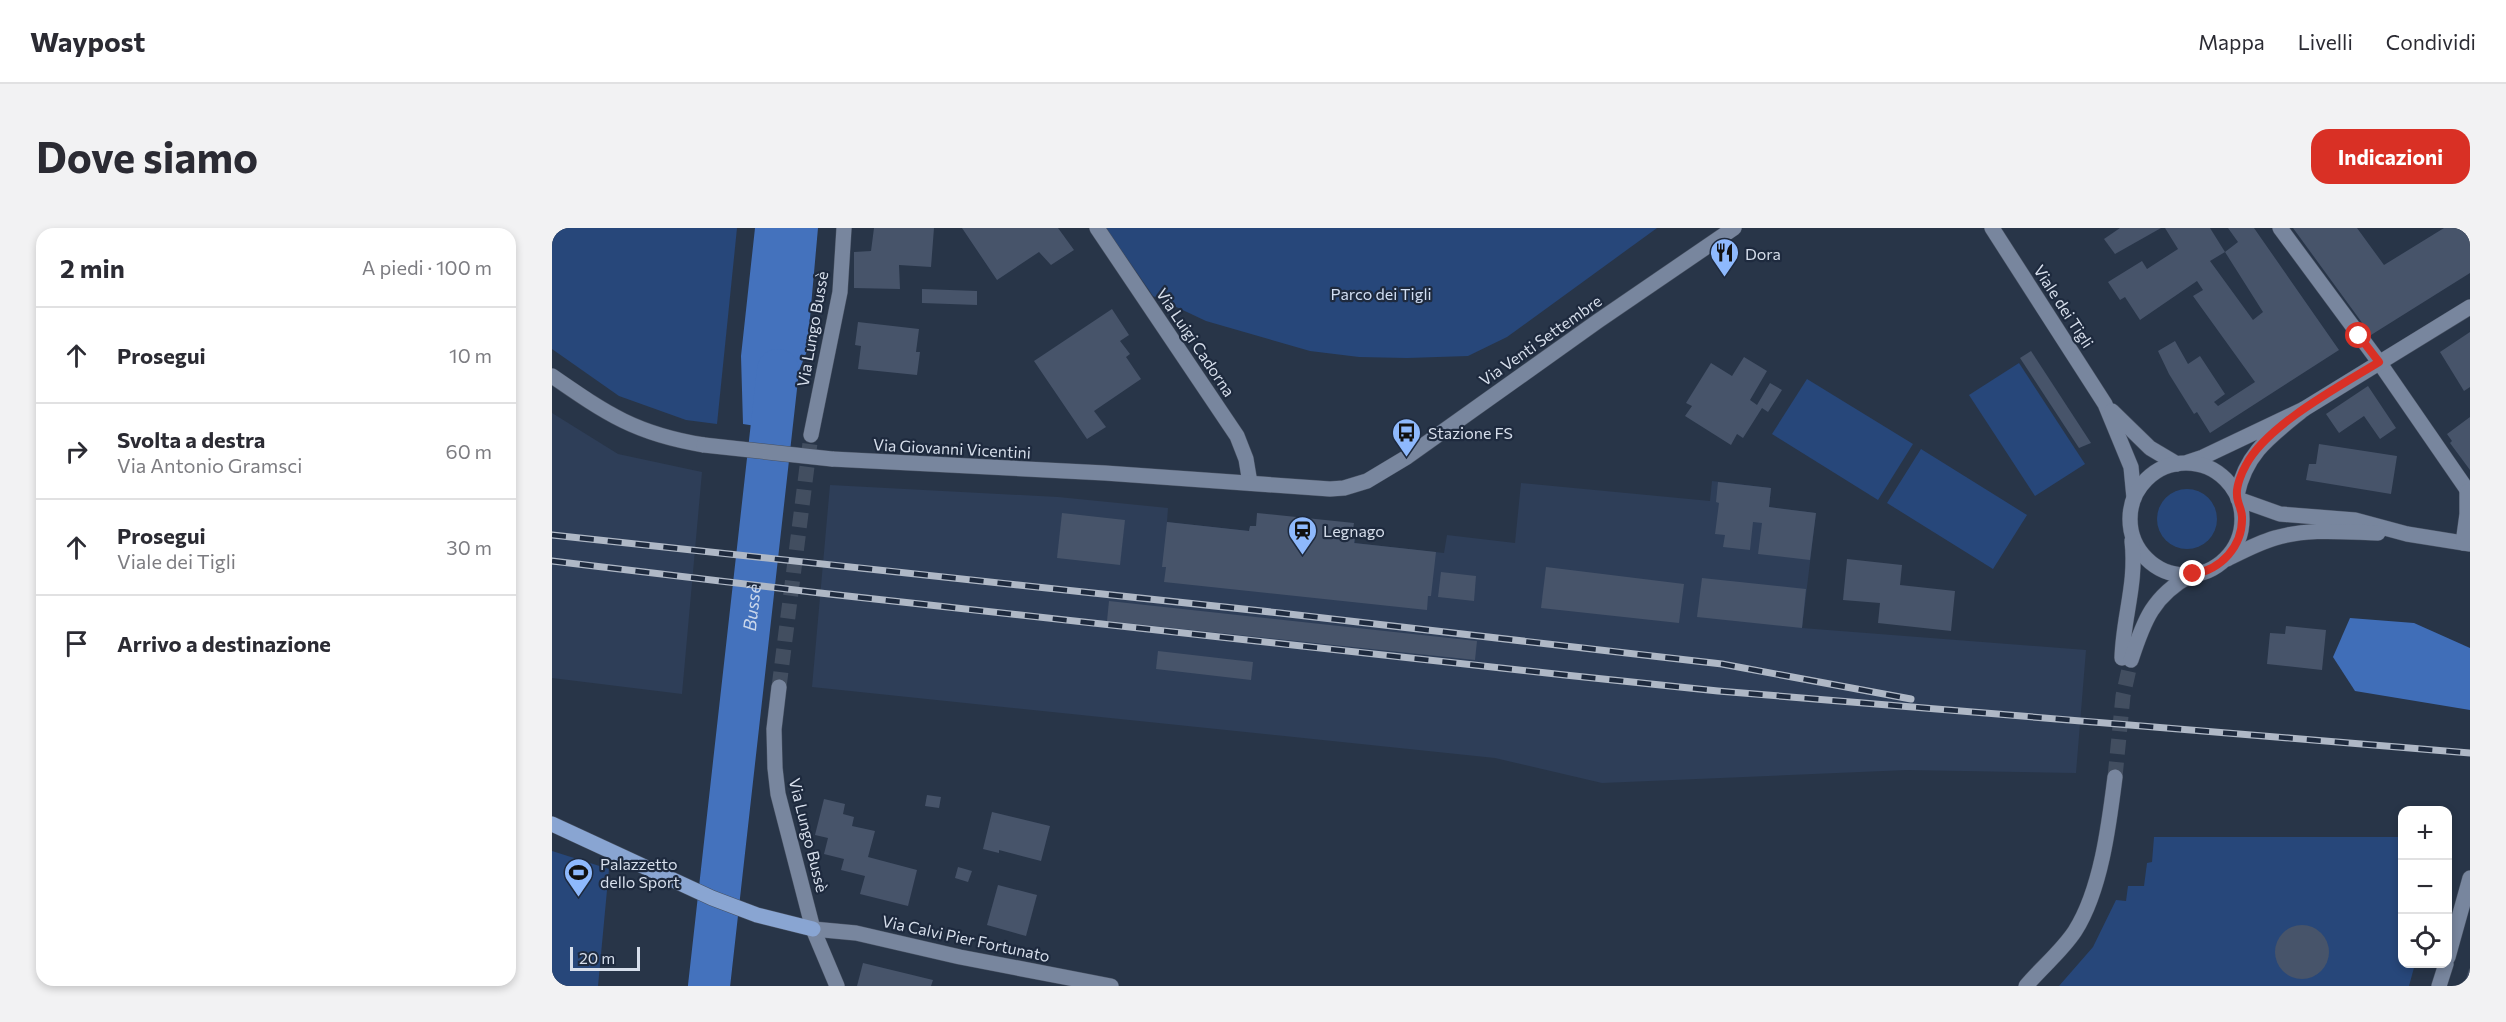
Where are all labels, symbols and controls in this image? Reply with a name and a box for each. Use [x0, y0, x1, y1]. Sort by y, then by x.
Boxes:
text: Waypost [30, 24, 145, 58]
text: Mappa [2198, 29, 2265, 54]
text: Livelli [2298, 29, 2353, 54]
text: Condividi [2386, 29, 2476, 54]
button: Indicazioni [2311, 129, 2470, 184]
text: Dove siamo [36, 130, 258, 182]
restaurant icon: Dora [1708, 237, 1740, 279]
place label: Dora [1745, 244, 1781, 263]
text: 2 min [60, 252, 125, 283]
text: A piedi · 100 m [362, 255, 492, 279]
street label: Viale dei Tigli [2030, 261, 2098, 351]
street label: Via Lungo Bussè [792, 270, 832, 388]
street label: Via Luigi Cadorna [1153, 284, 1239, 400]
park label: Parco dei Tigli [1330, 284, 1432, 303]
street label: Via Venti Settembre [1475, 291, 1605, 389]
route start [2345, 322, 2371, 348]
icon: ahead [60, 339, 93, 372]
text: Prosegui [117, 342, 206, 369]
text: 10 m [449, 343, 492, 367]
bus stop icon: Stazione FS [1391, 416, 1423, 458]
place label: Stazione FS [1428, 423, 1513, 442]
text: Svolta a destra [117, 426, 265, 453]
street label: Via Giovanni Vicentini [873, 434, 1031, 462]
icon: right [60, 435, 93, 468]
text: 60 m [446, 439, 492, 463]
text: Via Antonio Gramsci [117, 453, 302, 477]
station icon: Legnago [1286, 514, 1318, 556]
place label: Legnago [1323, 521, 1385, 540]
text: Prosegui [117, 522, 206, 549]
icon: ahead [60, 531, 93, 564]
text: 30 m [446, 535, 492, 559]
text: Viale dei Tigli [117, 549, 236, 573]
route end [2179, 560, 2205, 586]
water label: Bussè [738, 582, 765, 632]
icon: arrive [60, 627, 93, 660]
text: Arrivo a destinazione [117, 630, 331, 657]
street label: Via Lungo Bussè [786, 776, 832, 894]
map controls [2398, 806, 2452, 968]
button: + [2398, 806, 2452, 860]
place label: Palazzetto dello Sport [600, 854, 680, 891]
sports icon: Palazzetto dello Sport [563, 856, 595, 898]
button: − [2398, 860, 2452, 914]
street label: Via Calvi Pier Fortunato [880, 911, 1052, 965]
button: locate [2398, 914, 2452, 968]
scale bar [570, 944, 640, 972]
text: 20 m [579, 948, 615, 967]

